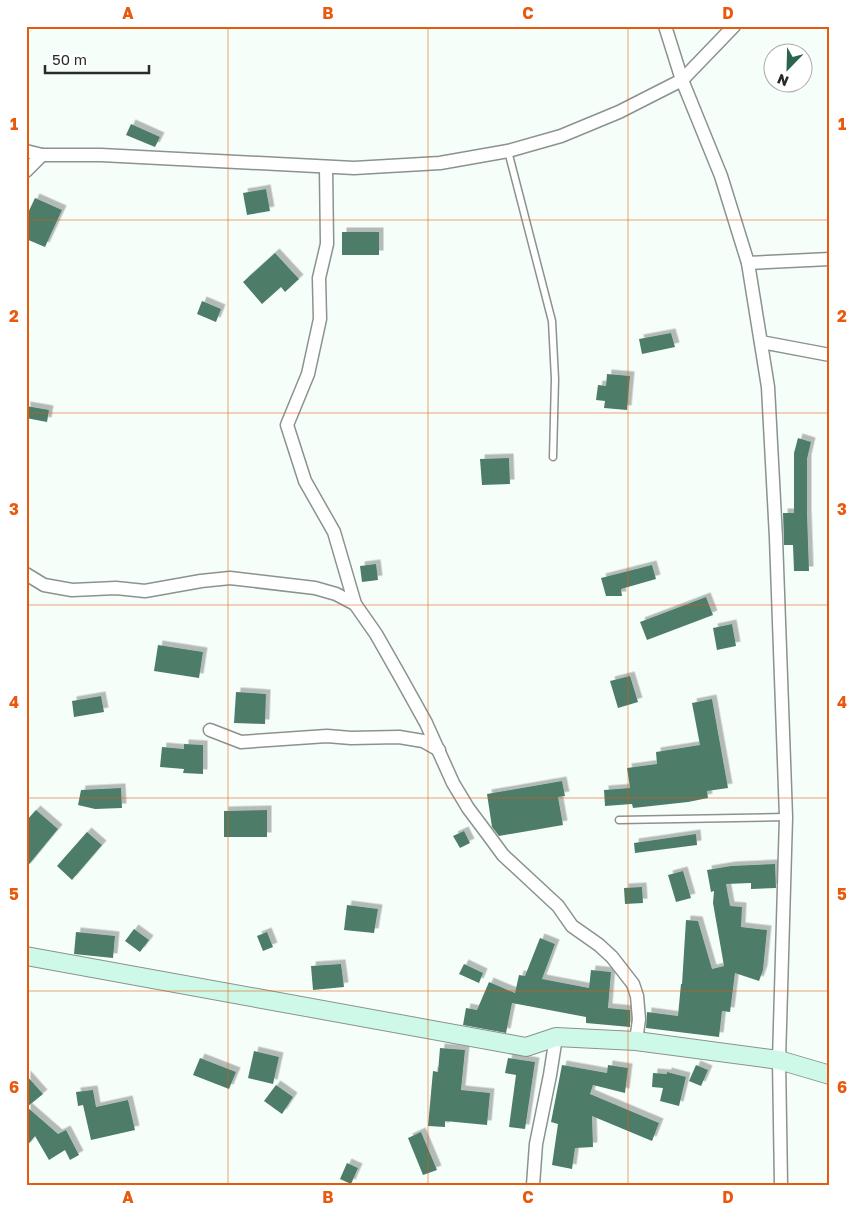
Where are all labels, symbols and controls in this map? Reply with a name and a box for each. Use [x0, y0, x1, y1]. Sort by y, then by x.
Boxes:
text: A [122, 3, 134, 23]
text: B [322, 3, 334, 23]
text: C [522, 3, 534, 23]
text: D [722, 3, 734, 23]
scale bar [45, 42, 149, 74]
north arrow [764, 42, 814, 92]
text: 50 m [52, 50, 87, 68]
text: N [775, 71, 791, 90]
text: 1 [10, 114, 18, 134]
text: 1 [838, 114, 846, 134]
text: 2 [9, 306, 19, 326]
text: 2 [837, 306, 847, 326]
text: 3 [9, 499, 19, 519]
text: 3 [837, 499, 847, 519]
text: 4 [9, 692, 19, 712]
text: 4 [837, 692, 847, 712]
text: 5 [9, 884, 19, 904]
text: 5 [837, 884, 847, 904]
text: 6 [9, 1077, 19, 1097]
text: 6 [837, 1077, 847, 1097]
text: A [122, 1187, 134, 1207]
text: B [322, 1187, 334, 1207]
text: C [522, 1187, 534, 1207]
text: D [722, 1187, 734, 1207]

